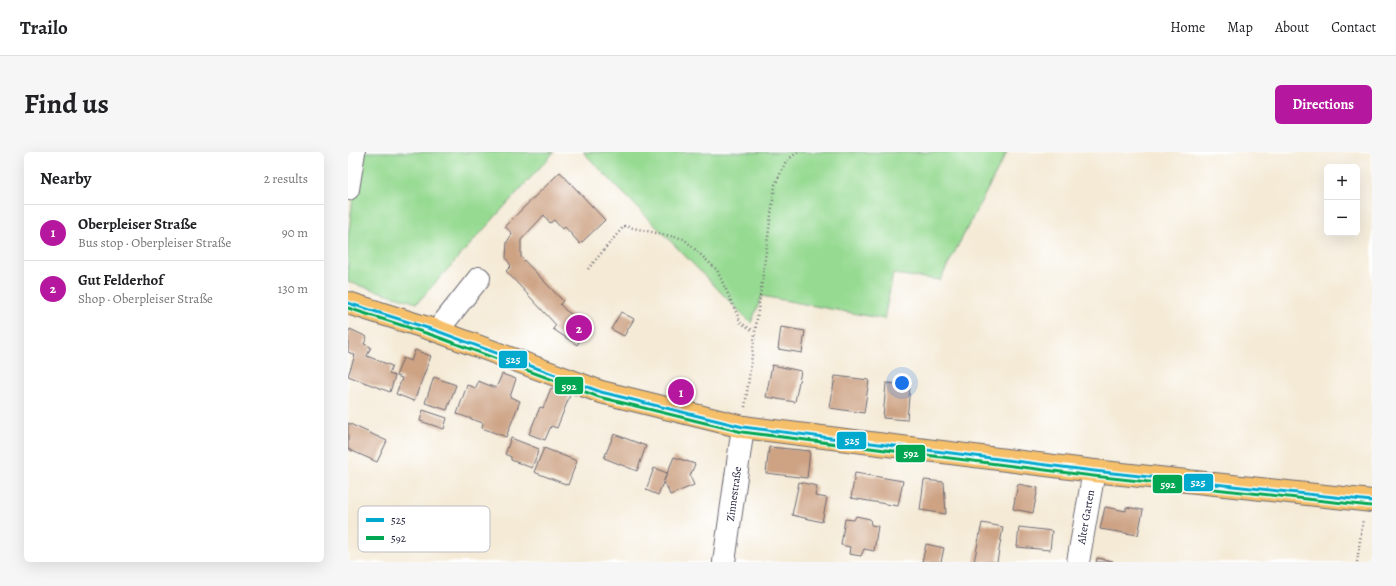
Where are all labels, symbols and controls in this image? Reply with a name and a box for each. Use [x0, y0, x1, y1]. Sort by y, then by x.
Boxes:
text: Trailo [20, 15, 68, 41]
text: Home [1170, 18, 1205, 37]
text: Map [1227, 18, 1253, 37]
text: About [1275, 18, 1309, 37]
text: Contact [1331, 18, 1376, 37]
text: Find us [24, 85, 109, 123]
button: Directions [1275, 85, 1372, 124]
map controls [1324, 164, 1360, 236]
button: + [1324, 164, 1360, 200]
text: Nearby [40, 167, 91, 190]
text: 2 results [264, 170, 308, 187]
button: − [1324, 200, 1360, 236]
text: Oberpleiser Straße [78, 214, 197, 234]
text: 1 [51, 224, 55, 241]
text: 90 m [282, 224, 308, 241]
text: Bus stop · Oberpleiser Straße [78, 234, 231, 251]
text: Gut Felderhof [78, 270, 163, 290]
text: 2 [50, 280, 56, 297]
text: 130 m [278, 280, 308, 297]
text: Shop · Oberpleiser Straße [78, 290, 213, 307]
pin: 2 [566, 313, 592, 343]
line badge: 525 [498, 350, 528, 369]
text: 525 [506, 352, 521, 367]
your location [892, 373, 912, 393]
line badge: 592 [554, 376, 584, 395]
pin: 1 [668, 377, 694, 407]
text: 592 [561, 379, 577, 394]
line badge: 525 [836, 431, 867, 450]
text: 525 [845, 433, 860, 448]
line badge: 592 [895, 444, 926, 463]
text: 592 [903, 446, 919, 461]
street label: Zinnestraße [723, 466, 745, 522]
line badge: 525 [1183, 473, 1214, 492]
line badge: 592 [1152, 474, 1183, 494]
text: 525 [1191, 475, 1206, 490]
text: 592 [1160, 477, 1176, 492]
street label: Alter Garten [1074, 489, 1098, 546]
legend [358, 506, 490, 552]
text: 525 [391, 513, 406, 528]
text: 592 [391, 531, 406, 546]

